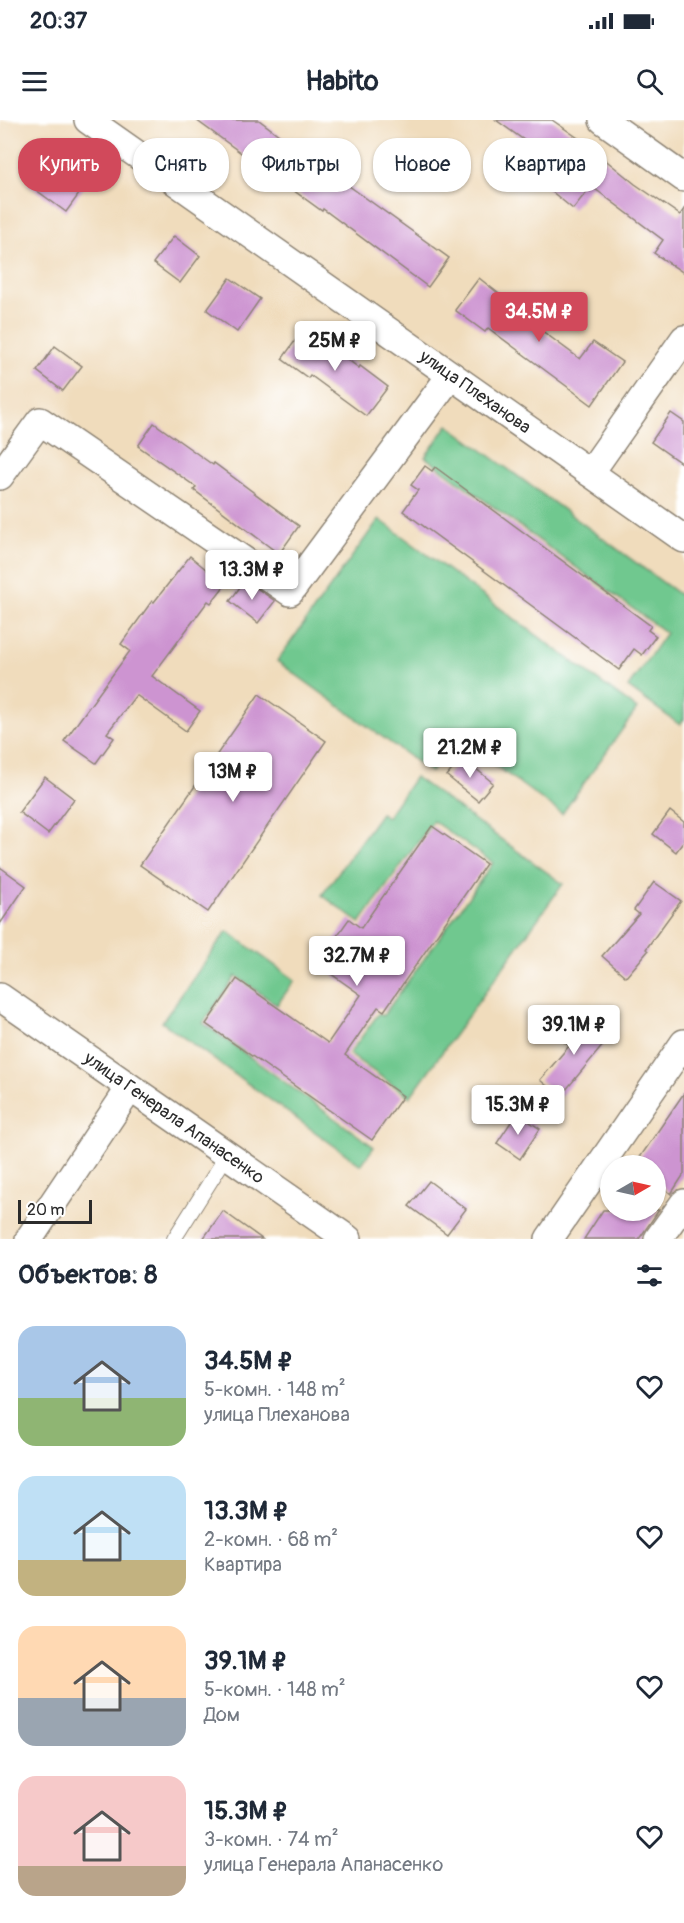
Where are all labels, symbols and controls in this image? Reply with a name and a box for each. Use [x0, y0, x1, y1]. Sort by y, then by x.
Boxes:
text: 20:37 [30, 7, 87, 35]
icon: menu [18, 65, 51, 98]
text: Habito [305, 65, 379, 98]
icon: search [633, 65, 666, 98]
chip: Купить [18, 138, 121, 192]
chip: Снять [133, 138, 229, 192]
chip: Фильтры [241, 138, 361, 192]
chip: Новое [373, 138, 471, 192]
chip: Квартира [483, 138, 607, 192]
pin: 34.5M ₽ [484, 292, 594, 343]
text: 34.5M ₽ [505, 299, 573, 324]
pin: 25M ₽ [293, 321, 377, 372]
text: 25M ₽ [309, 328, 361, 353]
street label: улица Плеханова [414, 344, 535, 439]
pin: 13.3M ₽ [197, 550, 307, 601]
text: 13.3M ₽ [219, 557, 285, 582]
pin: 21.2M ₽ [415, 728, 525, 779]
text: 21.2M ₽ [437, 735, 503, 760]
pin: 13M ₽ [191, 752, 275, 803]
text: 13M ₽ [208, 759, 258, 784]
pin: 32.7M ₽ [302, 936, 412, 987]
text: 32.7M ₽ [323, 943, 391, 968]
pin: 39.1M ₽ [519, 1005, 629, 1056]
text: 39.1M ₽ [542, 1012, 606, 1037]
street label: улица Генерала Апанасенко [78, 1046, 269, 1189]
pin: 15.3M ₽ [463, 1085, 573, 1136]
text: 15.3M ₽ [486, 1092, 550, 1117]
north arrow [600, 1155, 666, 1221]
map controls [600, 1155, 666, 1221]
scale bar [18, 1197, 92, 1224]
text: 20 m [27, 1200, 65, 1220]
text: Объектов: 8 [18, 1259, 157, 1291]
icon: filters [633, 1259, 666, 1292]
text: 34.5M ₽ [204, 1345, 293, 1377]
icon: home [66, 1350, 138, 1422]
icon: heart [633, 1370, 666, 1403]
text: 5-комн. · 148 m² [204, 1377, 346, 1402]
text: улица Плеханова [204, 1402, 350, 1427]
text: 13.3M ₽ [204, 1495, 289, 1527]
icon: home [66, 1500, 138, 1572]
icon: heart [633, 1520, 666, 1553]
text: 2-комн. · 68 m² [204, 1527, 338, 1552]
text: Квартира [204, 1552, 282, 1577]
text: 39.1M ₽ [204, 1645, 288, 1677]
icon: home [66, 1650, 138, 1722]
icon: heart [633, 1670, 666, 1703]
text: 5-комн. · 148 m² [204, 1677, 346, 1702]
text: Дом [204, 1702, 240, 1727]
text: 15.3M ₽ [204, 1795, 288, 1827]
icon: home [66, 1800, 138, 1872]
icon: heart [633, 1820, 666, 1853]
text: 3-комн. · 74 m² [204, 1827, 339, 1852]
text: улица Генерала Апанасенко [204, 1852, 443, 1877]

